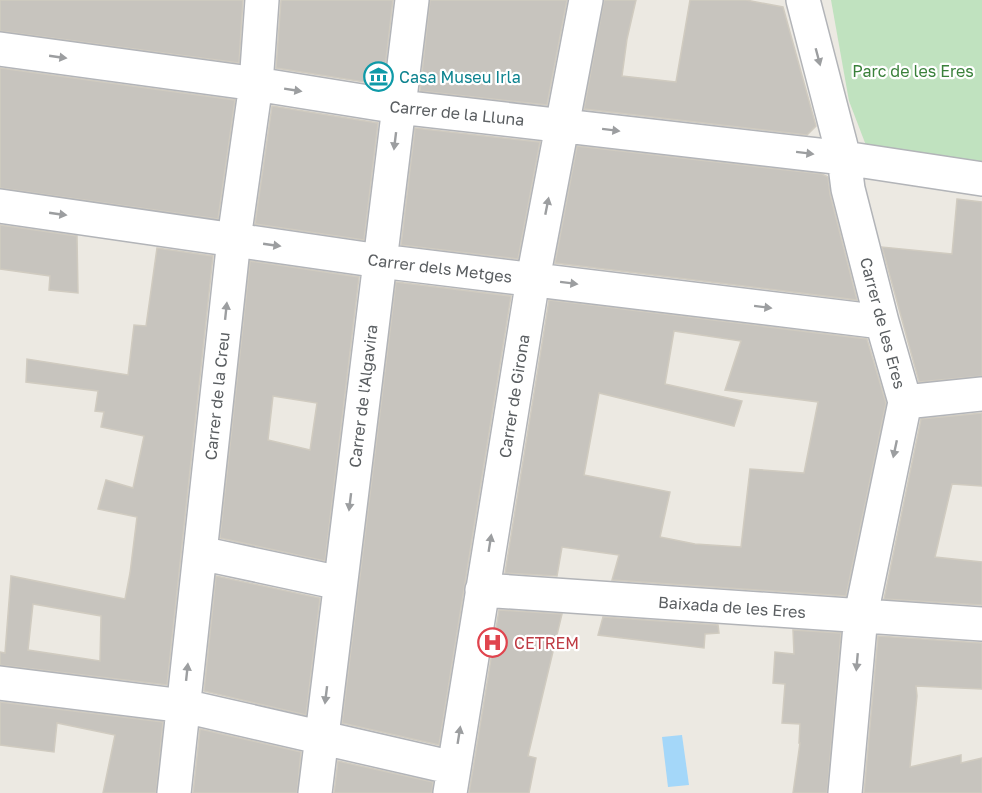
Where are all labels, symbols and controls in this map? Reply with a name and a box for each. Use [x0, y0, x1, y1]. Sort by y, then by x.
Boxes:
one-way arrow [814, 48, 823, 66]
one-way arrow [49, 53, 68, 62]
museum icon: Casa Museu Irla [362, 61, 394, 93]
park label: Parc de les Eres [852, 61, 974, 81]
place label: Casa Museu Irla [399, 67, 521, 87]
one-way arrow [283, 86, 302, 95]
street label: Carrer de la Lluna [388, 96, 526, 130]
one-way arrow [602, 125, 621, 135]
one-way arrow [390, 132, 399, 151]
one-way arrow [795, 148, 814, 158]
one-way arrow [543, 196, 552, 215]
one-way arrow [49, 210, 68, 219]
one-way arrow [262, 240, 281, 249]
street label: Carrer dels Metges [367, 249, 513, 287]
street label: Carrer de les Eres [856, 255, 910, 391]
one-way arrow [560, 279, 579, 288]
one-way arrow [221, 302, 231, 321]
one-way arrow [753, 303, 772, 312]
street label: Carrer de l'Algavira [344, 323, 382, 469]
street label: Carrer de la Creu [200, 331, 234, 461]
street label: Carrer de Girona [494, 333, 534, 459]
one-way arrow [890, 440, 899, 459]
one-way arrow [345, 492, 354, 511]
one-way arrow [486, 533, 495, 552]
street label: Baixada de les Eres [657, 592, 807, 622]
hospital icon: CETREM [477, 627, 509, 659]
place label: CETREM [514, 633, 579, 653]
one-way arrow [852, 652, 862, 671]
one-way arrow [183, 663, 192, 682]
one-way arrow [321, 686, 331, 705]
one-way arrow [455, 726, 464, 745]

